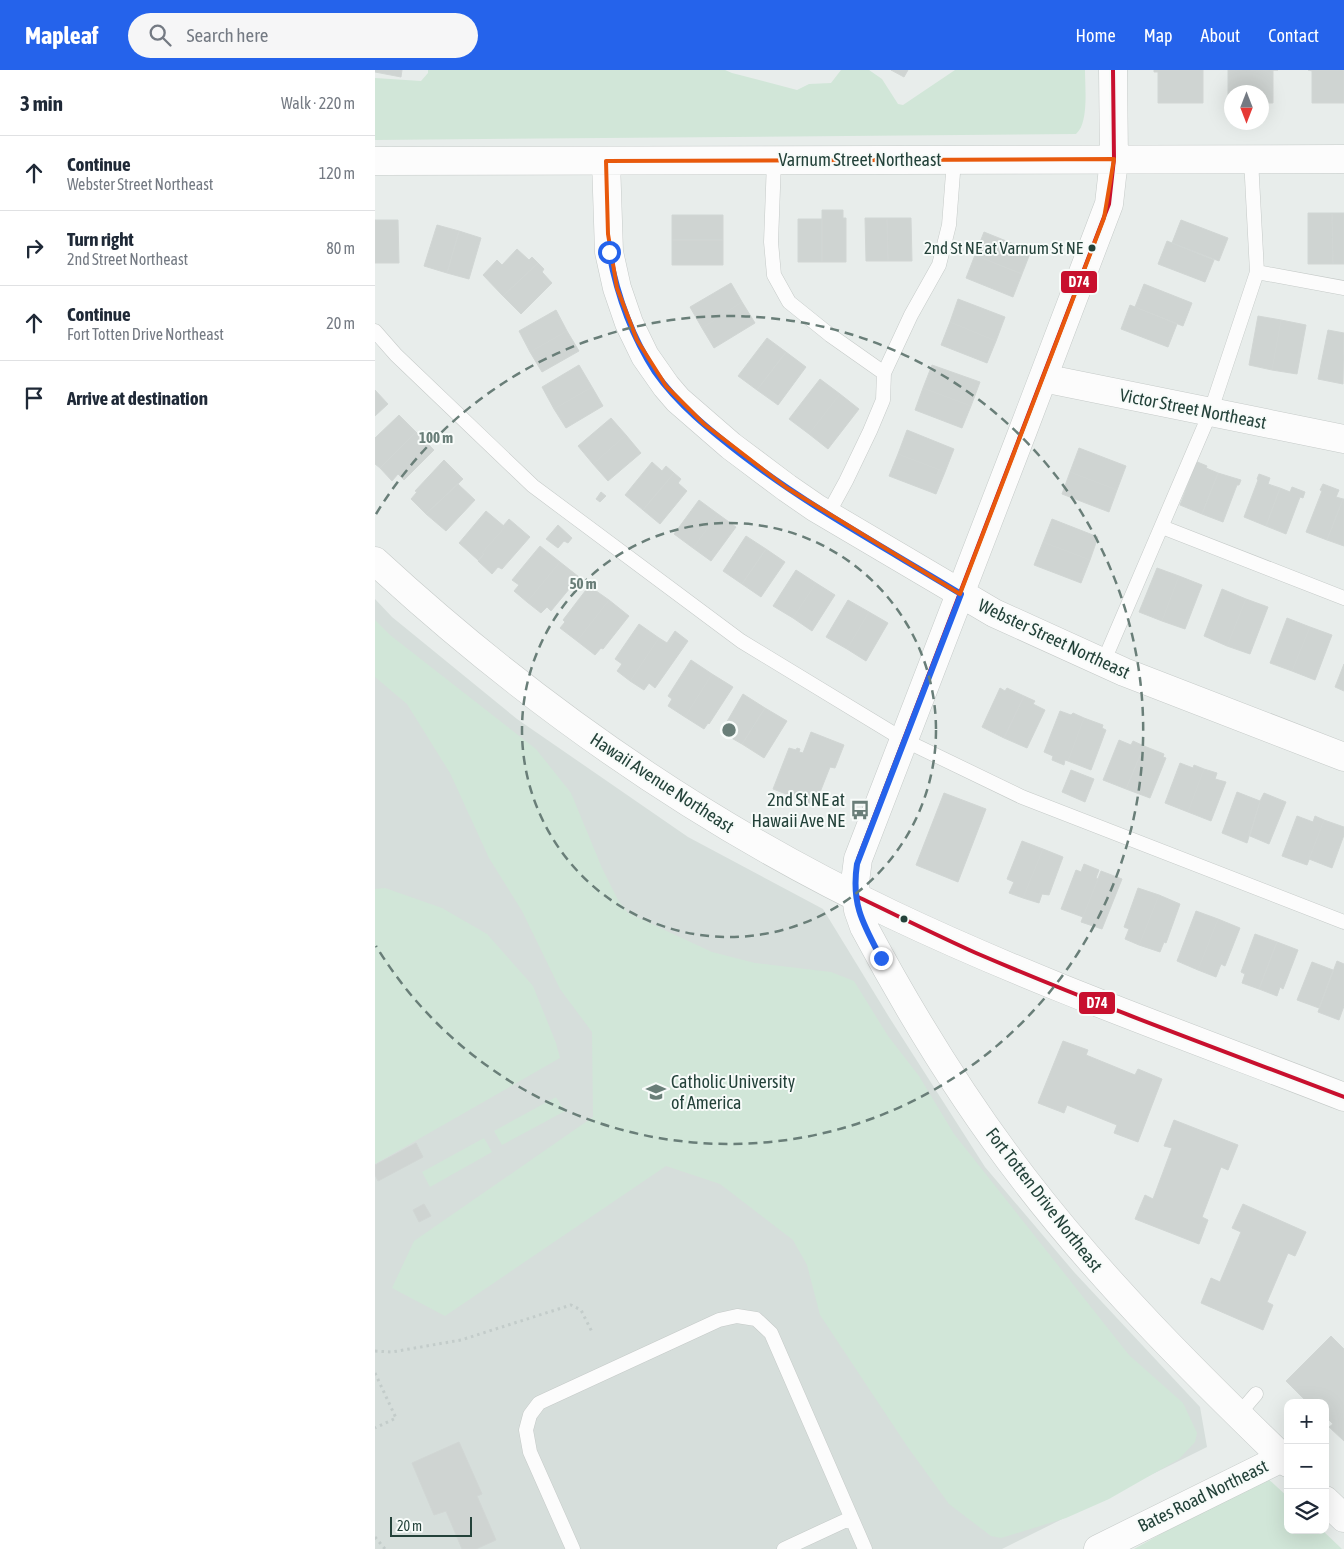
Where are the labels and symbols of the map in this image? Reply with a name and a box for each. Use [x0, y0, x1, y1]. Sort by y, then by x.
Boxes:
north arrow [1224, 85, 1269, 130]
street label: Varnum Street Northeast [779, 149, 941, 170]
place label: 2nd St NE at Varnum St NE [924, 238, 1084, 258]
route start [598, 241, 621, 264]
marker: 2nd St NE at Varnum St NE [1087, 243, 1097, 253]
line badge: D74 [1060, 270, 1098, 294]
text: D74 [1069, 274, 1090, 290]
street label: Victor Street Northeast [1118, 384, 1268, 433]
text: 100 m [419, 429, 453, 446]
text: 50 m [570, 575, 597, 592]
street label: Webster Street Northeast [975, 594, 1133, 683]
centre of rings [720, 721, 738, 739]
street label: Hawaii Avenue Northeast [587, 728, 738, 837]
place label: 2nd St NE at Hawaii Ave NE [752, 789, 845, 831]
bus stop icon: 2nd St NE at Hawaii Ave NE [849, 799, 871, 821]
unlabelled marker [899, 914, 909, 924]
route end [870, 947, 893, 970]
line badge: D74 [1078, 991, 1116, 1015]
text: D74 [1087, 995, 1108, 1011]
place label: Catholic University of America [671, 1071, 795, 1113]
school or university icon: Catholic University of America [645, 1081, 667, 1103]
street label: Fort Totten Drive Northeast [982, 1124, 1107, 1276]
street label: Bates Road Northeast [1134, 1455, 1271, 1536]
scale bar [390, 1514, 473, 1537]

